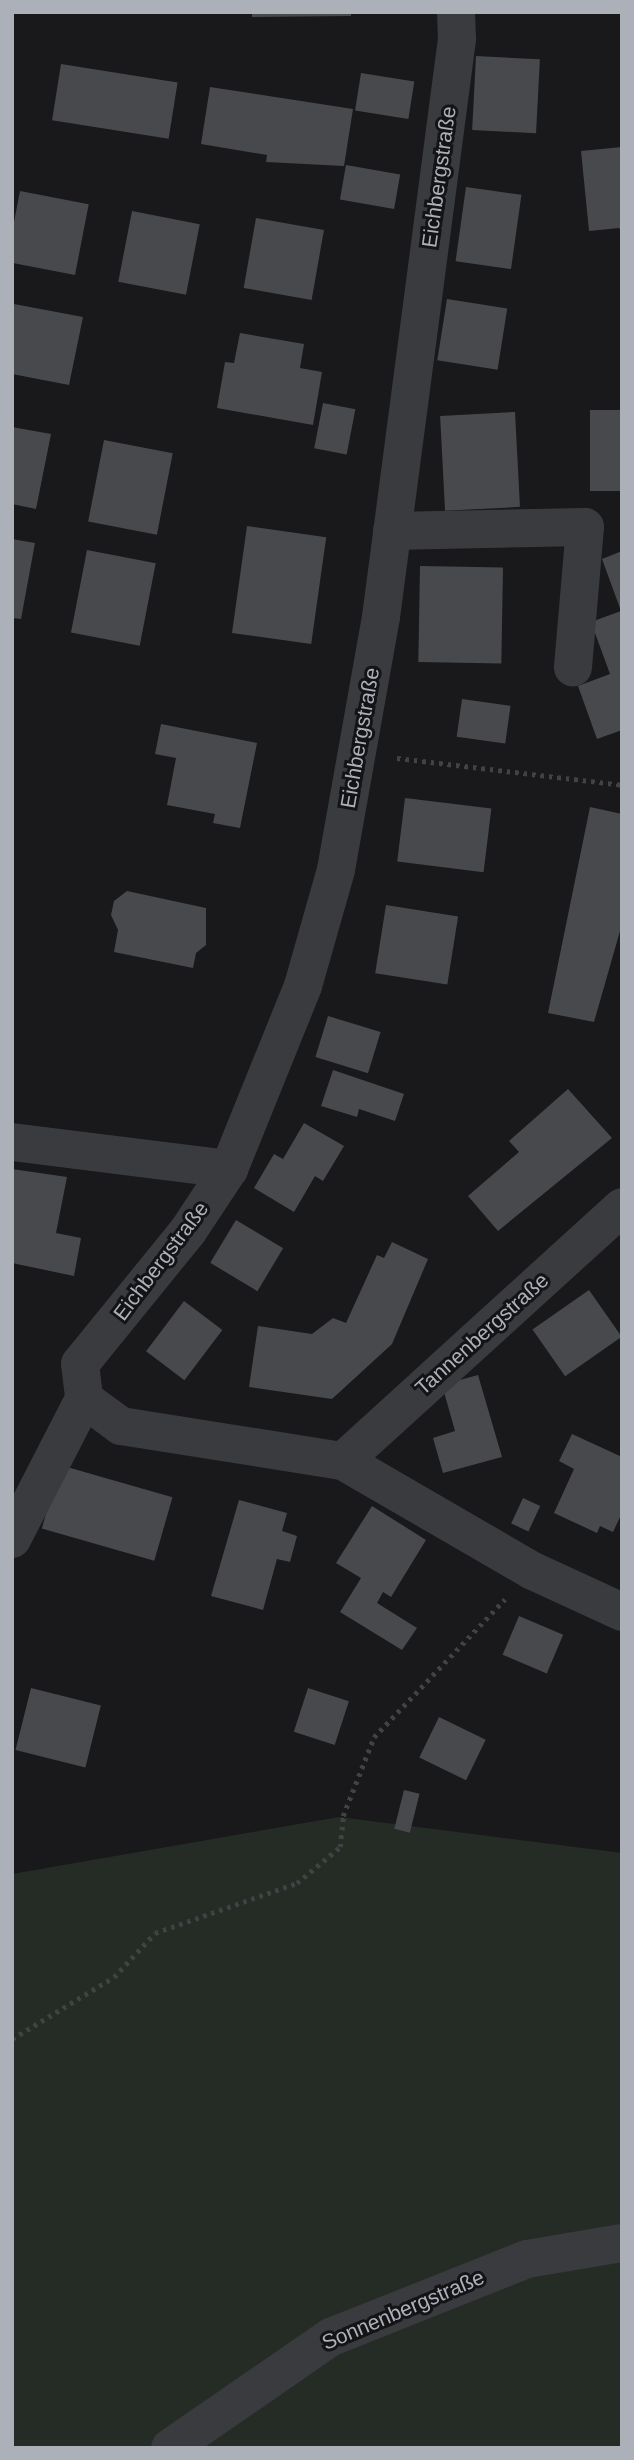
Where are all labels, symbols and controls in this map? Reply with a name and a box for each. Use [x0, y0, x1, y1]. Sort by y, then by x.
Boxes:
street label: Eichbergstraße [417, 105, 461, 249]
street label: Eichbergstraße [335, 666, 385, 810]
street label: Eichbergstraße [108, 1197, 214, 1325]
street label: Tannenbergstraße [410, 1268, 554, 1400]
street label: Sonnenbergstraße [318, 2264, 488, 2356]

